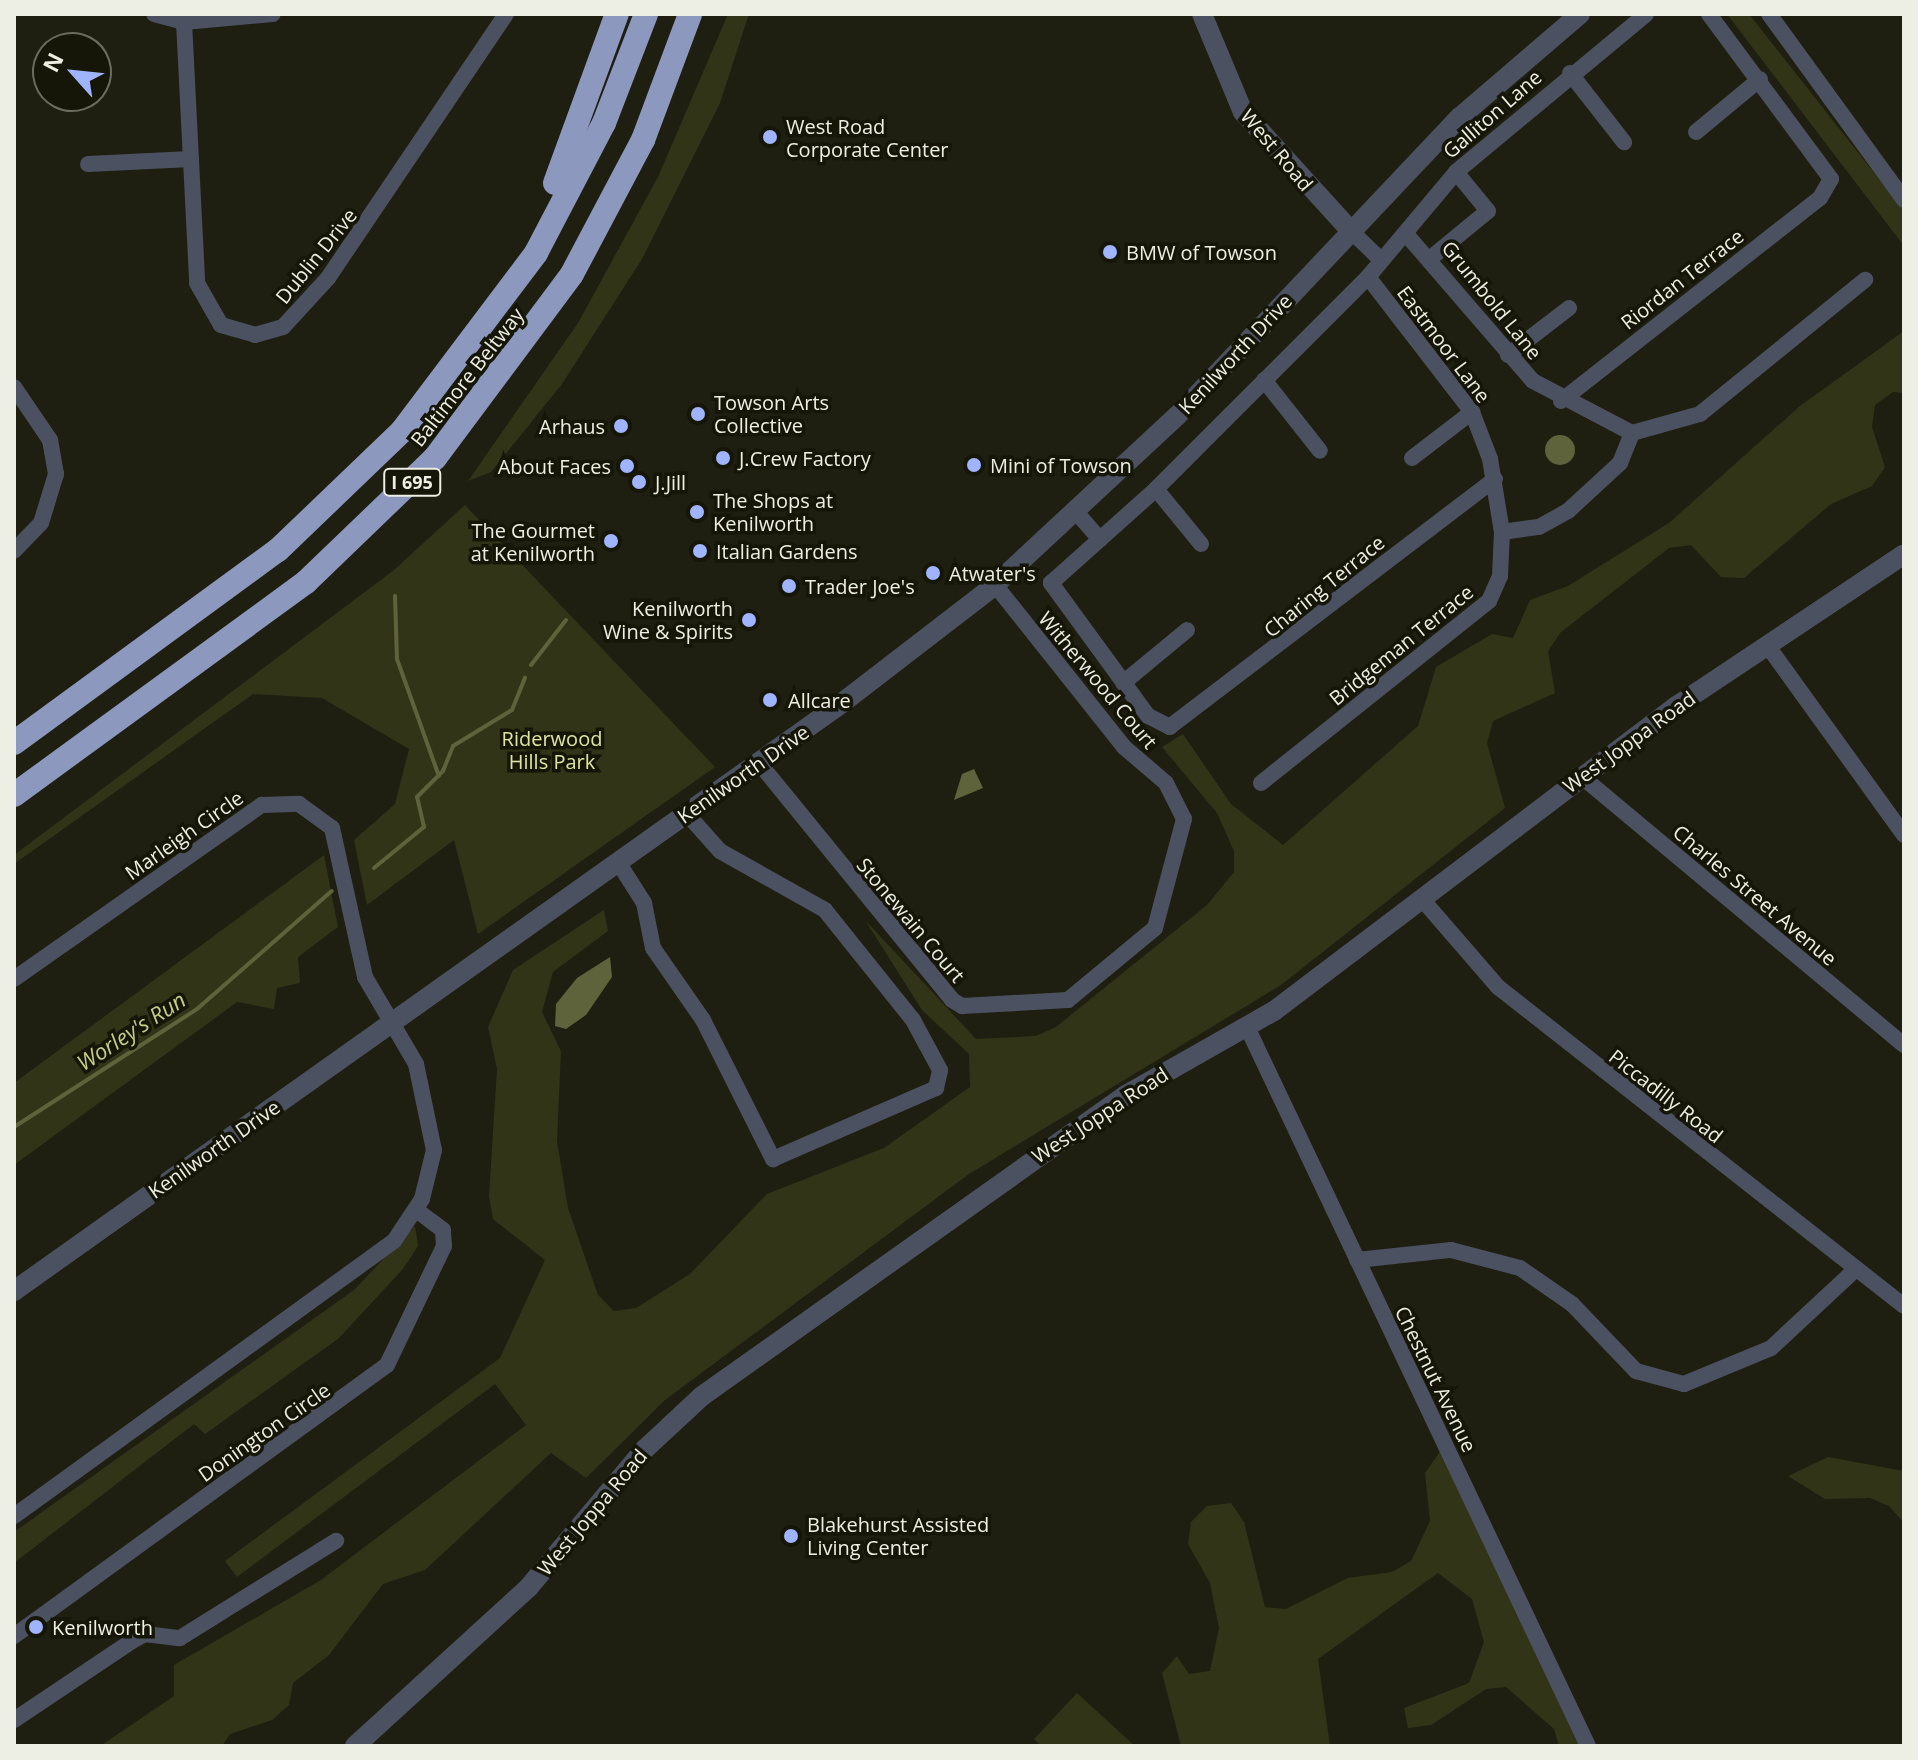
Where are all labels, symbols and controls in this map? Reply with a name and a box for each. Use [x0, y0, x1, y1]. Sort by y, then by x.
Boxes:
north arrow [32, 32, 112, 112]
text: N [35, 47, 70, 77]
street label: Galliton Lane [1438, 65, 1546, 163]
street label: West Road [1236, 104, 1318, 196]
place label: West Road Corporate Center [786, 114, 949, 161]
marker: West Road Corporate Center [761, 128, 779, 146]
street label: Dublin Drive [270, 204, 362, 308]
street label: Riordan Terrace [1616, 224, 1748, 334]
street label: Grumbold Lane [1437, 236, 1547, 364]
place label: BMW of Towson [1126, 240, 1277, 264]
marker: BMW of Towson [1101, 243, 1119, 261]
street label: Eastmoor Lane [1392, 281, 1496, 407]
street label: Kenilworth Drive [1173, 289, 1297, 419]
street label: Baltimore Beltway [405, 303, 529, 451]
place label: Towson Arts Collective [714, 390, 829, 437]
marker: Towson Arts Collective [689, 405, 707, 423]
place label: Arhaus [539, 414, 605, 438]
marker: Arhaus [612, 417, 630, 435]
place label: J.Crew Factory [739, 446, 871, 470]
marker: J.Crew Factory [714, 449, 732, 467]
place label: Mini of Towson [990, 453, 1132, 477]
place label: About Faces [498, 454, 611, 478]
marker: Mini of Towson [965, 456, 983, 474]
marker: About Faces [618, 457, 636, 475]
road number: I 695 [382, 468, 442, 496]
place label: J.Jill [655, 470, 686, 494]
marker: J.Jill [630, 473, 648, 491]
place label: The Shops at Kenilworth [713, 488, 833, 535]
marker: The Shops at Kenilworth [688, 503, 706, 521]
place label: The Gourmet at Kenilworth [471, 518, 595, 565]
street label: Charing Terrace [1259, 530, 1389, 642]
marker: The Gourmet at Kenilworth [602, 532, 620, 550]
place label: Italian Gardens [716, 539, 858, 563]
marker: Italian Gardens [691, 542, 709, 560]
place label: Atwater's [949, 561, 1036, 585]
marker: Atwater's [924, 564, 942, 582]
place label: Trader Joe's [805, 574, 915, 598]
marker: Trader Joe's [780, 577, 798, 595]
street label: Bridgeman Terrace [1324, 580, 1478, 710]
place label: Kenilworth Wine & Spirits [603, 596, 733, 643]
street label: Witherwood Court [1034, 607, 1162, 753]
marker: Kenilworth Wine & Spirits [740, 611, 758, 629]
street label: West Joppa Road [1558, 686, 1700, 798]
place label: Allcare [788, 688, 851, 712]
marker: Allcare [759, 689, 781, 711]
street label: Kenilworth Drive [673, 720, 813, 828]
park label: Riderwood Hills Park [502, 727, 602, 774]
street label: Marleigh Circle [120, 785, 248, 885]
street label: Charles Street Avenue [1668, 820, 1842, 970]
street label: Stonewain Court [852, 853, 970, 987]
water label: Worley's Run [72, 986, 190, 1076]
street label: Piccadilly Road [1604, 1044, 1728, 1148]
street label: West Joppa Road [1027, 1062, 1173, 1168]
street label: Kenilworth Drive [144, 1095, 284, 1203]
street label: Chestnut Avenue [1390, 1302, 1482, 1456]
street label: Donington Circle [194, 1378, 334, 1486]
street label: West Joppa Road [532, 1444, 652, 1580]
place label: Blakehurst Assisted Living Center [807, 1512, 989, 1559]
marker: Blakehurst Assisted Living Center [782, 1527, 800, 1545]
place label: Kenilworth [52, 1615, 153, 1639]
marker: Kenilworth [27, 1618, 45, 1636]

